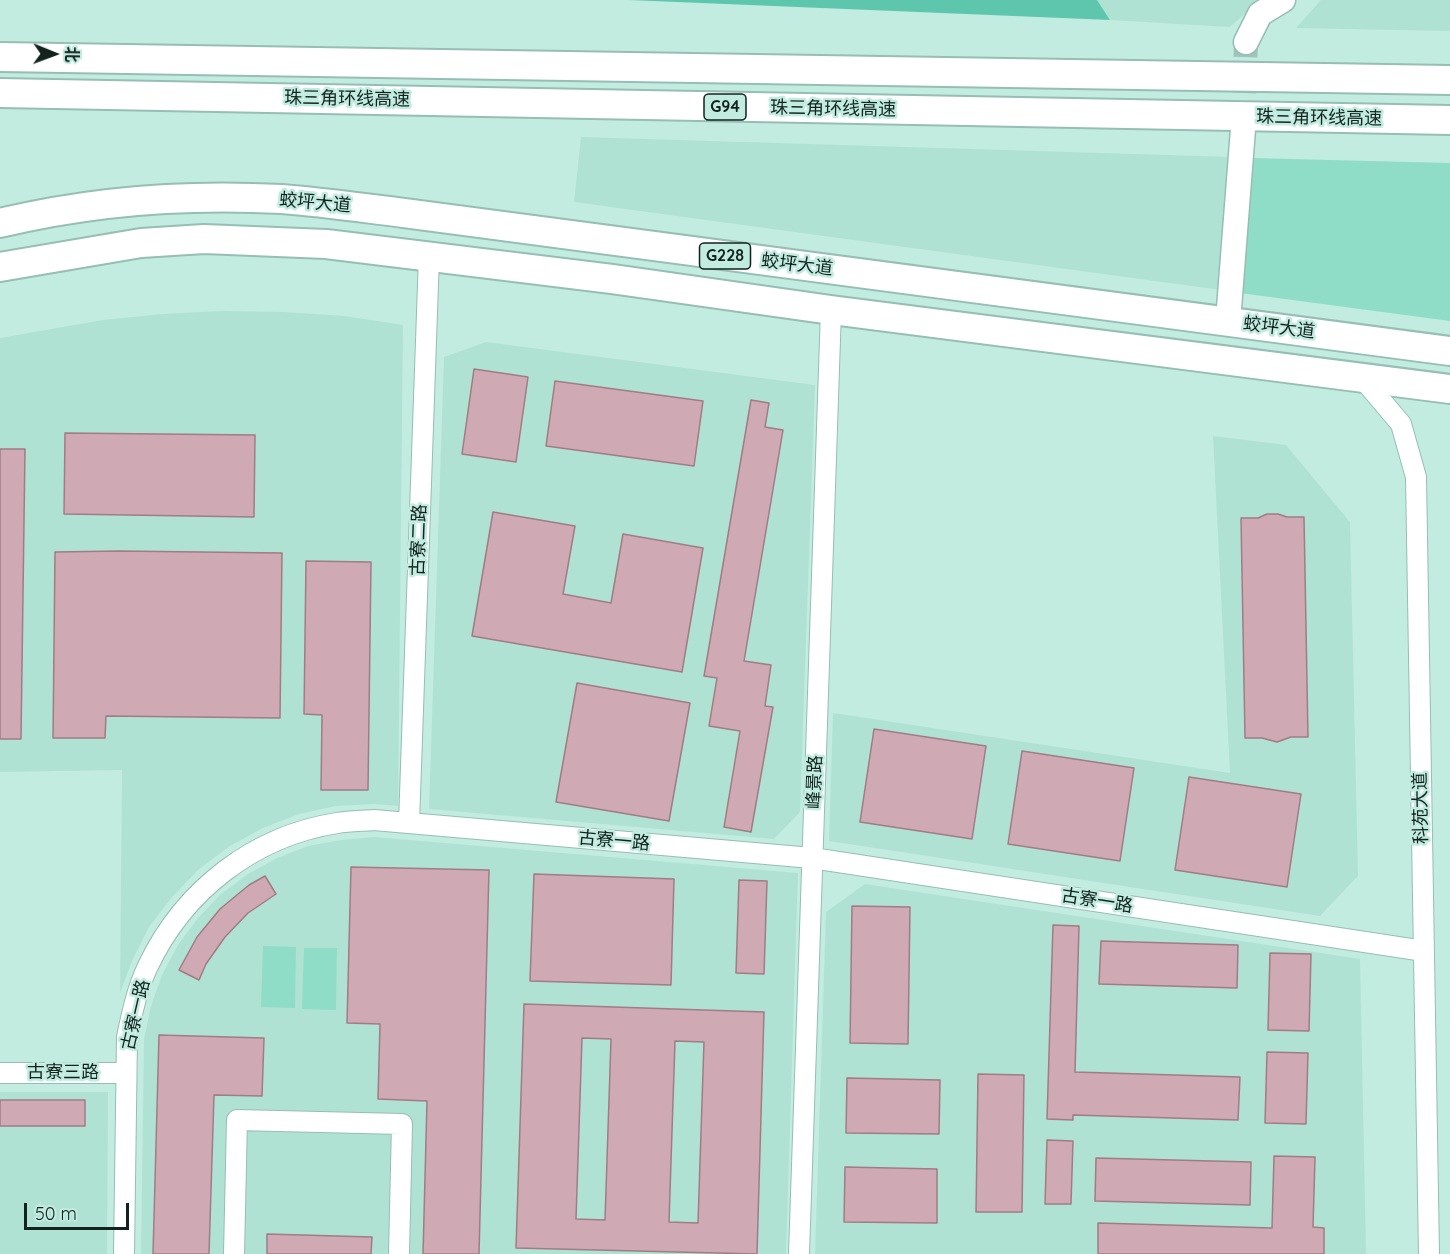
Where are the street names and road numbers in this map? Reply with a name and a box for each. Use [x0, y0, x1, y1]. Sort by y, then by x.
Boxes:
street label: 珠三角环线高速 [284, 87, 410, 111]
road number: G94 [704, 94, 746, 120]
street label: 珠三角环线高速 [770, 97, 896, 121]
street label: 珠三角环线高速 [1256, 106, 1382, 130]
street label: 蛟坪大道 [278, 189, 352, 217]
road number: G228 [700, 243, 750, 269]
street label: 蛟坪大道 [760, 250, 834, 280]
street label: 蛟坪大道 [1242, 313, 1316, 343]
street label: 古寮二路 [407, 504, 431, 576]
street label: 峰景路 [803, 755, 827, 809]
street label: 科苑大道 [1410, 772, 1432, 844]
street label: 古寮一路 [577, 827, 651, 855]
street label: 古寮一路 [1060, 885, 1134, 917]
street label: 古寮一路 [117, 977, 155, 1053]
street label: 古寮三路 [27, 1062, 99, 1084]

